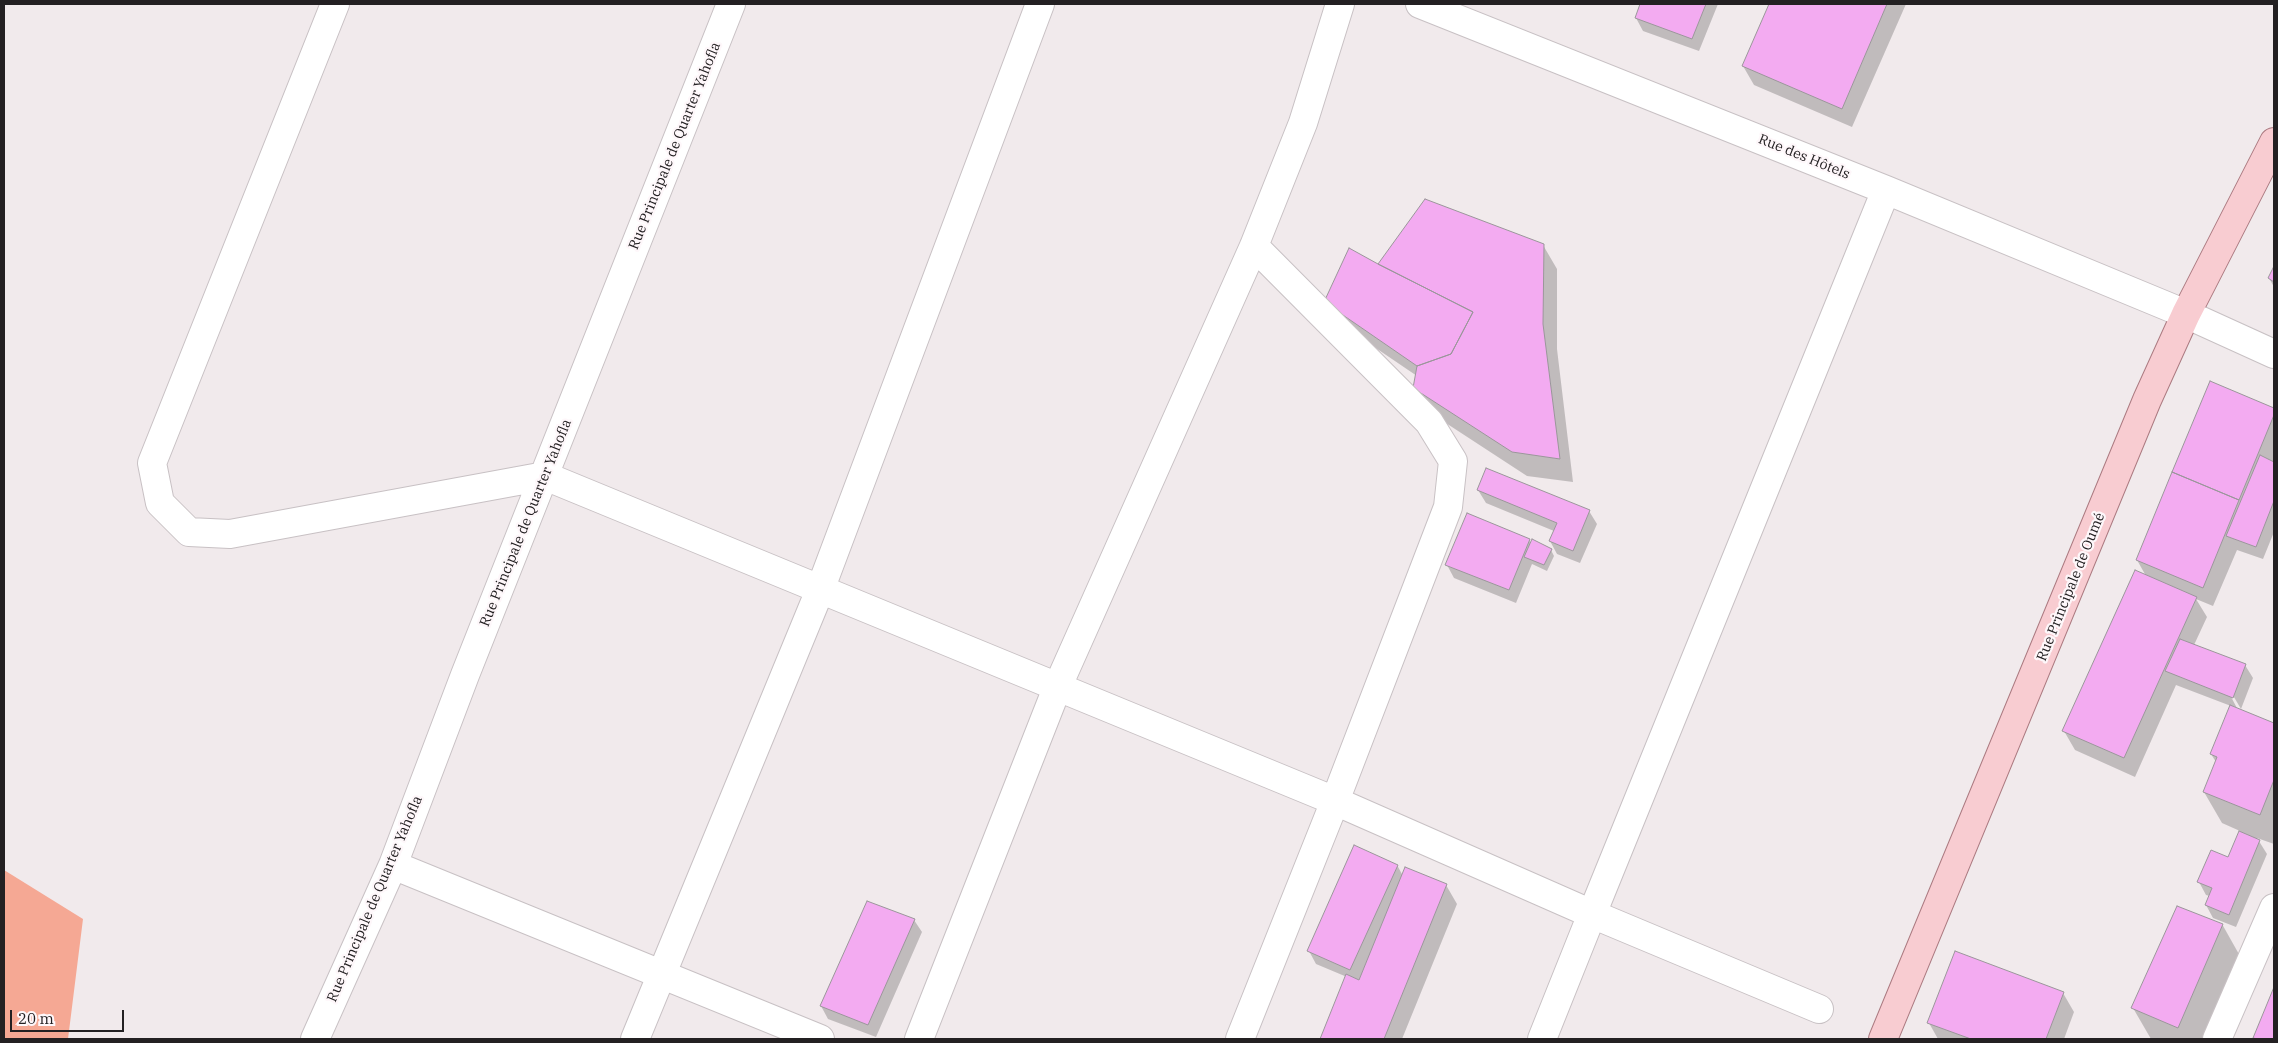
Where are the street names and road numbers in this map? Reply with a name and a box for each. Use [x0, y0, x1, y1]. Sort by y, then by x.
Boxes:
street label: Rue Principale de Quarter Yahofla [626, 40, 724, 252]
street label: Rue des Hôtels [1756, 131, 1852, 183]
street label: Rue Principale de Quarter Yahofla [477, 417, 575, 629]
street label: Rue Principale de Oumé [2033, 510, 2109, 664]
street label: Rue Principale de Quarter Yahofla [324, 793, 426, 1005]

